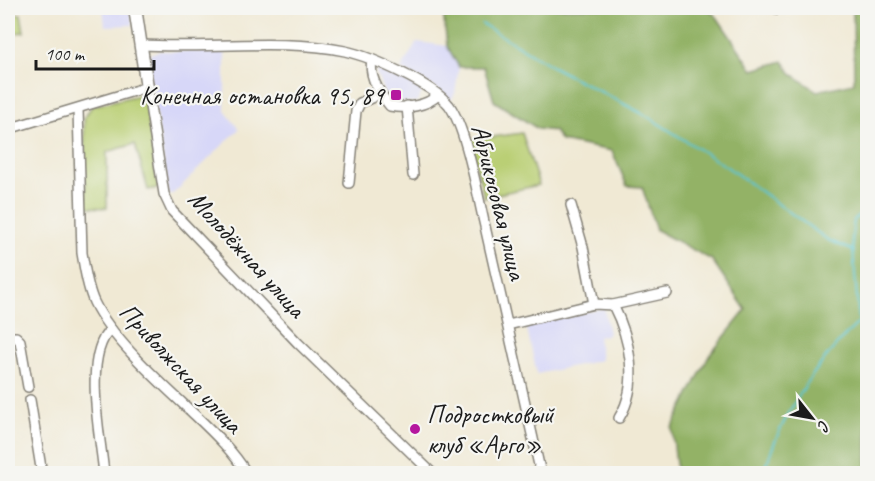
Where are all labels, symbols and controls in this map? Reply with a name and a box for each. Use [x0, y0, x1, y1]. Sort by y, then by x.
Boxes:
scale bar [36, 33, 154, 71]
text: 100 m [45, 43, 86, 65]
place label: Конечная остановка 95, 89 [140, 79, 386, 112]
marker: Конечная остановка 95, 89 [389, 88, 403, 102]
street label: Абрикосовая улица [464, 121, 535, 285]
street label: Молодёжная улица [181, 183, 314, 326]
street label: Приволжская улица [112, 296, 251, 441]
north arrow [782, 388, 842, 448]
place label: Подростковый клуб «Арго» [427, 398, 556, 461]
text: С [812, 417, 835, 436]
marker: Подростковый клуб «Арго» [408, 422, 422, 436]

